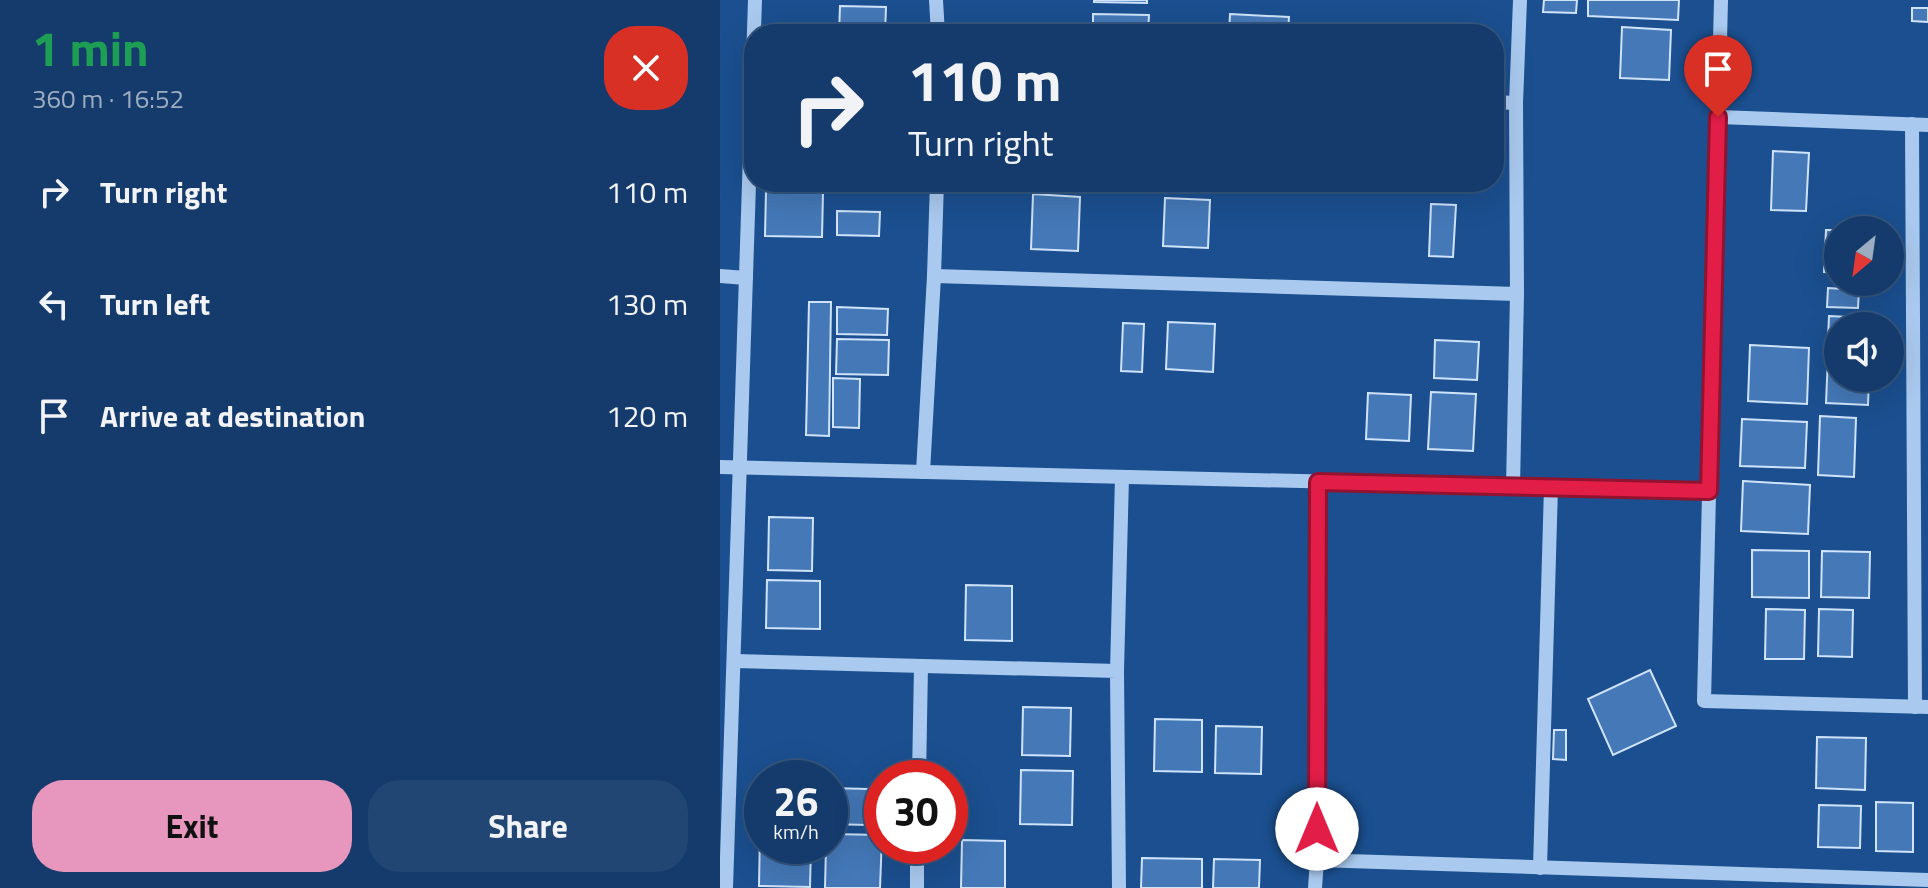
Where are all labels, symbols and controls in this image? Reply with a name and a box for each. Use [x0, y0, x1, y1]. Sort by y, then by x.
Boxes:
text: 1 min [32, 12, 149, 85]
button: close [604, 26, 688, 110]
pin [1684, 35, 1752, 117]
text: 110 m [908, 38, 1061, 123]
icon: arrive [1696, 47, 1740, 91]
icon: right [776, 56, 880, 160]
text: 360 m · 16:52 [32, 79, 184, 118]
text: Turn right [908, 115, 1053, 170]
text: Turn right [100, 169, 228, 215]
text: 110 m [606, 169, 688, 215]
icon: right [32, 170, 76, 214]
north arrow [1824, 216, 1904, 296]
map controls [1824, 216, 1904, 392]
text: Turn left [100, 281, 210, 327]
text: 130 m [606, 281, 688, 327]
icon: left [32, 282, 76, 326]
button: sound [1824, 312, 1904, 392]
text: Arrive at destination [100, 393, 365, 439]
text: 120 m [606, 393, 688, 439]
icon: arrive [32, 394, 76, 438]
speed limit sign: 30 [864, 760, 968, 864]
text: 26 [774, 771, 818, 832]
button: Exit [32, 780, 352, 872]
button: Share [368, 780, 688, 872]
position arrow [1275, 787, 1359, 871]
text: km/h [773, 816, 819, 847]

